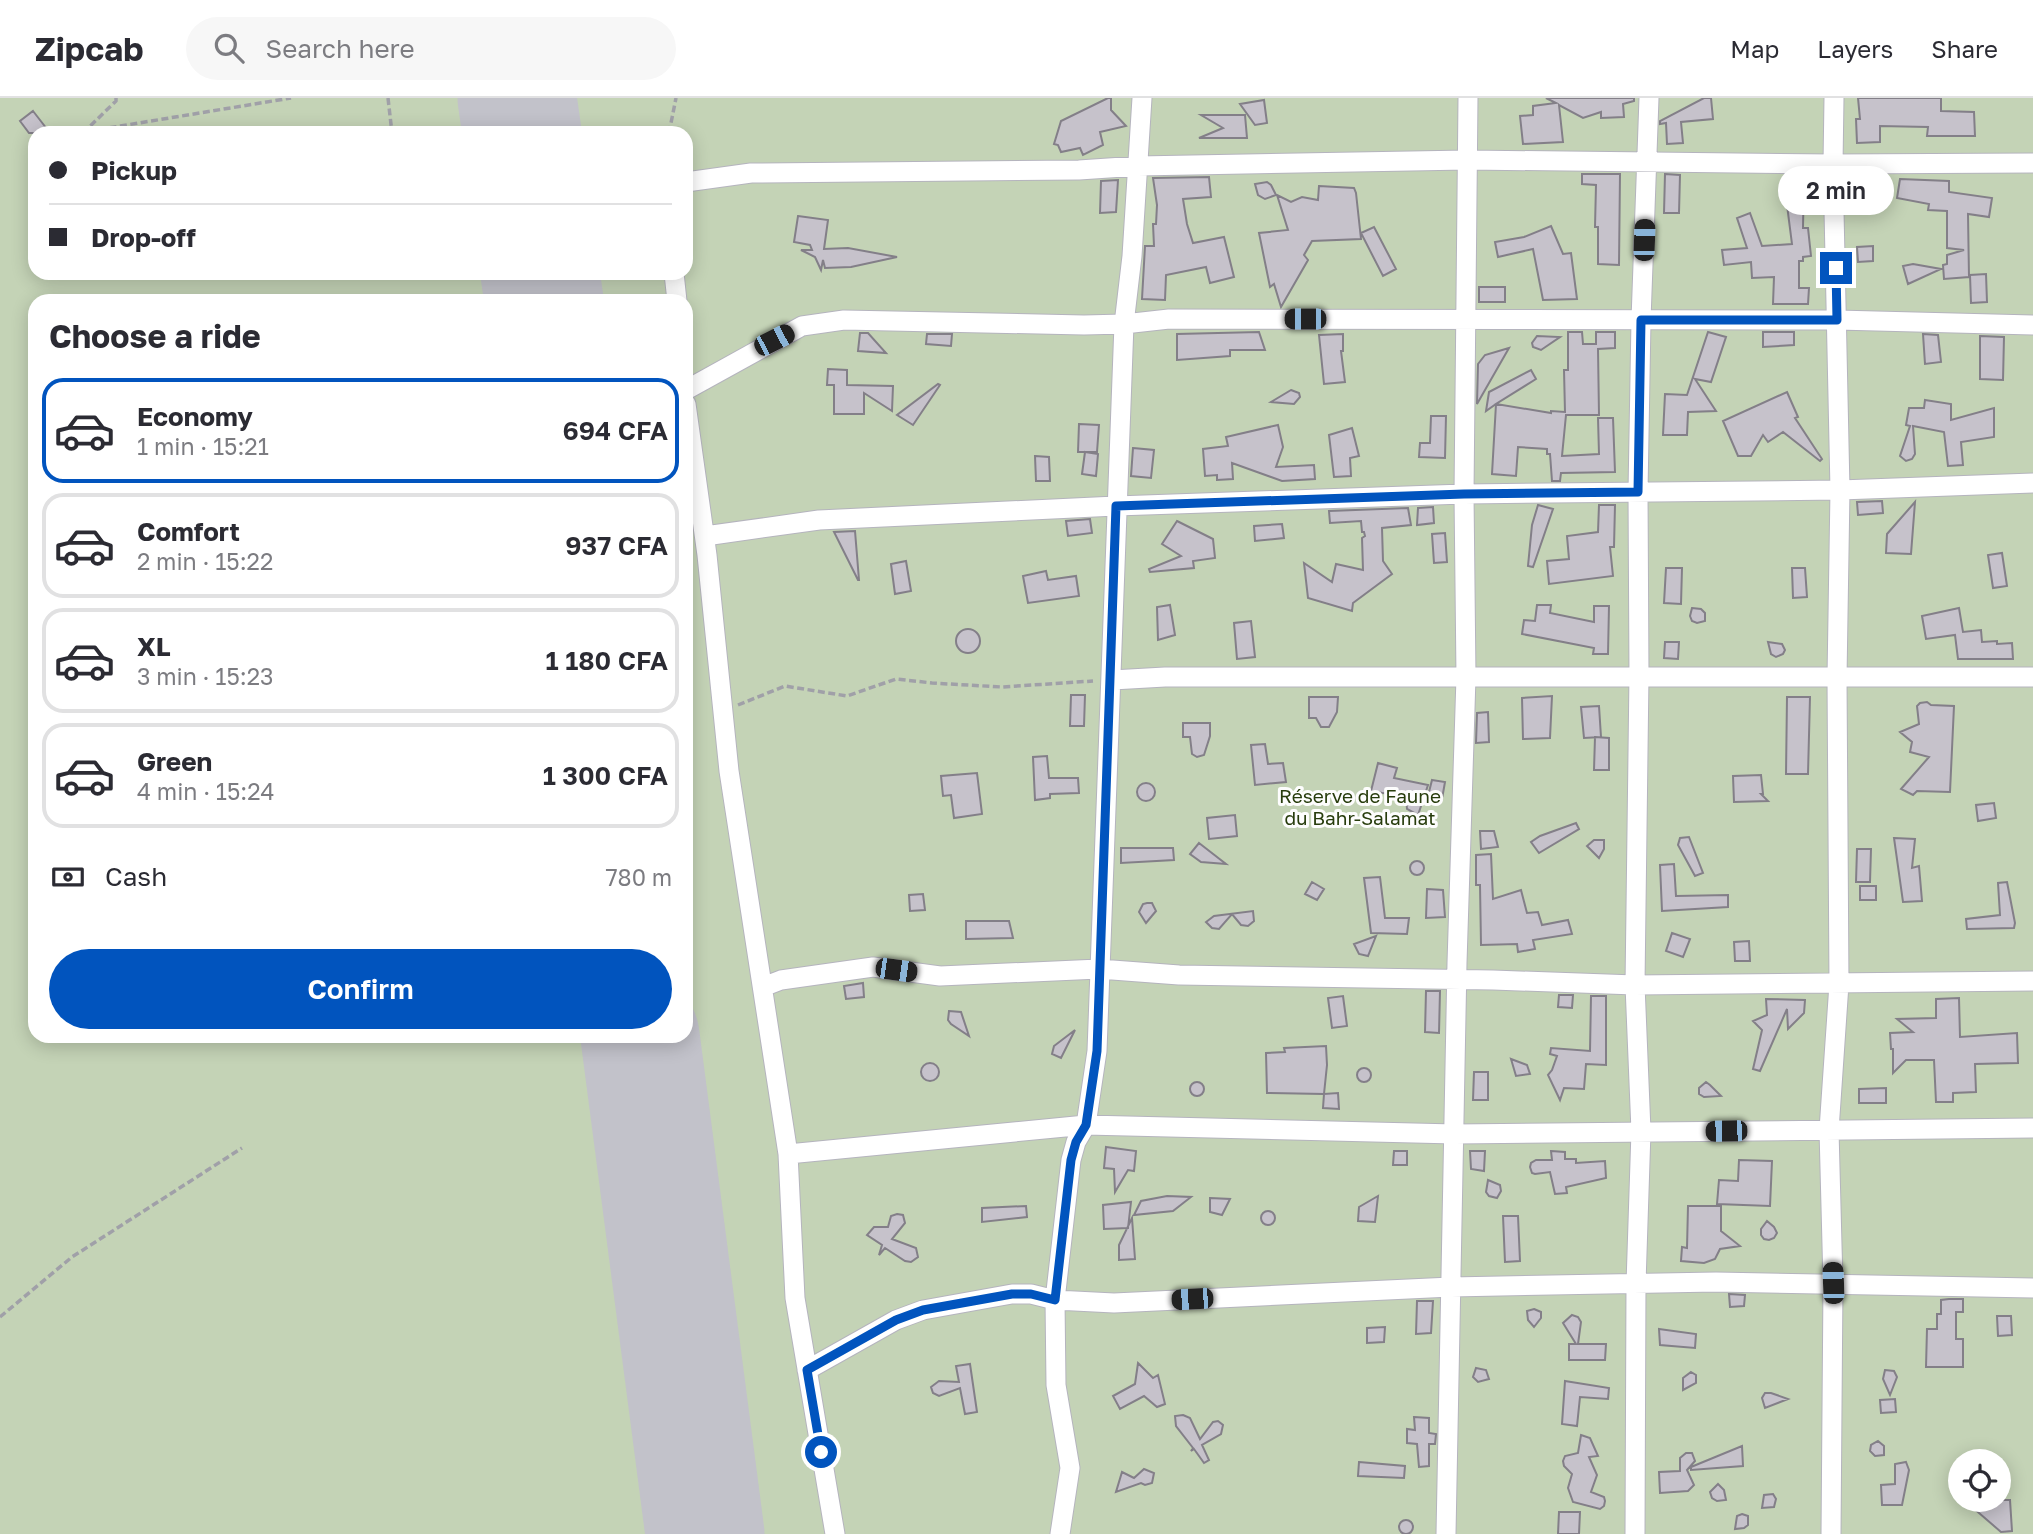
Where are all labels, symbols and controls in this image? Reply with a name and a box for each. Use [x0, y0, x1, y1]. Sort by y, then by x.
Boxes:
search box [186, 17, 676, 80]
text: Zipcab [35, 29, 144, 68]
icon: search [210, 29, 248, 67]
text: Search here [266, 33, 415, 64]
text: Map [1730, 34, 1779, 63]
text: Layers [1817, 34, 1893, 63]
text: Share [1931, 34, 1998, 63]
text: Pickup [91, 155, 177, 186]
callout: 2 min [1778, 166, 1894, 216]
text: 2 min [1806, 176, 1866, 204]
car [1633, 219, 1656, 261]
text: Drop-off [91, 222, 196, 253]
route end [1820, 252, 1852, 284]
car [1285, 309, 1327, 330]
text: Choose a ride [49, 317, 261, 355]
car [751, 321, 798, 359]
icon: car [53, 399, 116, 462]
text: Economy [137, 401, 253, 432]
text: 694 CFA [562, 415, 668, 446]
text: 1 min · 15:21 [137, 432, 269, 460]
icon: car [53, 514, 116, 577]
text: Comfort [137, 516, 240, 547]
text: 937 CFA [565, 530, 668, 561]
text: 2 min · 15:22 [137, 547, 273, 575]
icon: car [53, 629, 116, 692]
text: XL [137, 631, 171, 662]
text: 1 180 CFA [546, 645, 668, 676]
text: 3 min · 15:23 [137, 662, 273, 690]
icon: car [53, 744, 116, 807]
text: Green [137, 746, 212, 777]
text: 1 300 CFA [543, 760, 668, 791]
text: 4 min · 15:24 [137, 777, 275, 805]
park label: Réserve de Faune du Bahr-Salamat [1279, 784, 1441, 829]
icon: cash [49, 858, 87, 896]
text: Cash [105, 861, 167, 892]
text: 780 m [605, 863, 672, 891]
button: Confirm [49, 949, 672, 1029]
car [874, 957, 919, 983]
car [1705, 1120, 1748, 1142]
car [1822, 1262, 1845, 1304]
car [1171, 1287, 1214, 1311]
route start [805, 1436, 837, 1468]
map controls [1948, 1449, 2011, 1512]
button: locate [1948, 1449, 2011, 1512]

